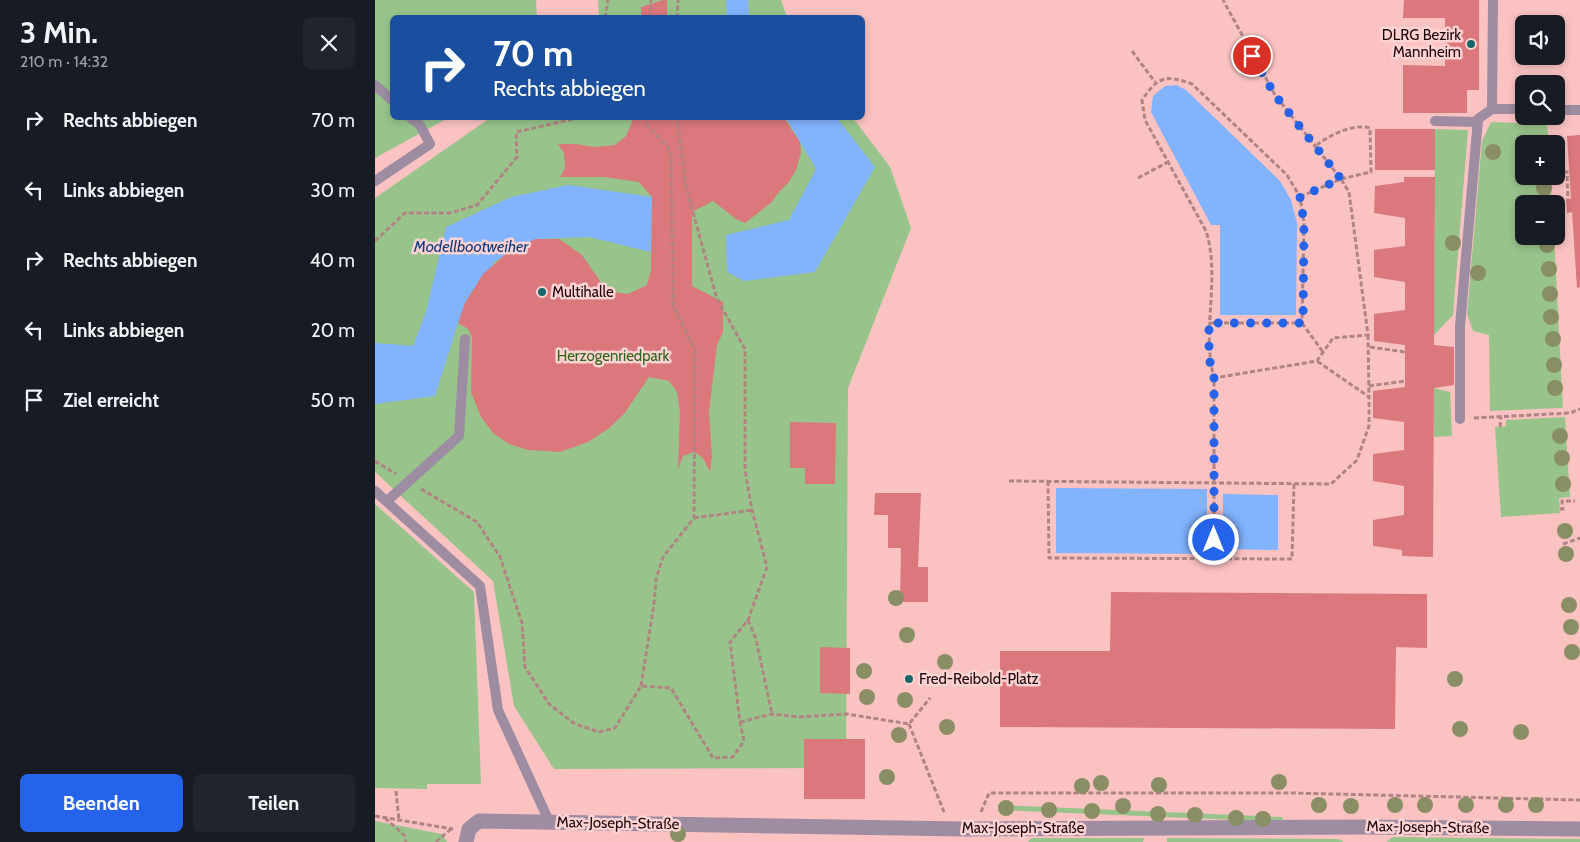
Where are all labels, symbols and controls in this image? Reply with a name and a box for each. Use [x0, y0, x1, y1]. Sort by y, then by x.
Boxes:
text: 3 Min. [20, 14, 98, 51]
map controls [1515, 15, 1565, 245]
button: sound [1515, 15, 1565, 65]
button: close [303, 17, 355, 69]
place label: DLRG Bezirk Mannheim [1382, 26, 1461, 61]
text: 70 m [493, 32, 574, 75]
icon: right [410, 35, 475, 100]
pin [1231, 35, 1273, 77]
marker: DLRG Bezirk Mannheim [1465, 38, 1477, 50]
icon: arrive [1238, 42, 1266, 70]
text: 210 m · 14:32 [20, 52, 108, 71]
text: Rechts abbiegen [493, 75, 646, 102]
button: search [1515, 75, 1565, 125]
icon: right [20, 106, 48, 134]
text: Rechts abbiegen [63, 109, 197, 132]
text: 70 m [311, 109, 355, 132]
button: + [1515, 135, 1565, 185]
icon: left [20, 176, 48, 204]
text: Links abbiegen [63, 179, 184, 202]
text: 30 m [311, 179, 355, 202]
button: − [1515, 195, 1565, 245]
water label: Modellbootweiher [413, 237, 529, 256]
icon: right [20, 246, 48, 274]
text: Rechts abbiegen [63, 249, 197, 272]
text: 40 m [310, 249, 355, 272]
place label: Multihalle [552, 283, 614, 301]
marker: Multihalle [536, 286, 548, 298]
icon: left [20, 316, 48, 344]
text: Links abbiegen [63, 319, 184, 342]
text: 20 m [311, 319, 355, 342]
park label: Herzogenriedpark [557, 347, 669, 365]
icon: arrive [20, 386, 48, 414]
text: Ziel erreicht [63, 389, 159, 412]
text: 50 m [311, 389, 355, 412]
position arrow [1187, 513, 1239, 565]
place label: Fred-Reibold-Platz [919, 670, 1039, 688]
marker: Fred-Reibold-Platz [903, 673, 915, 685]
button: Beenden [20, 774, 183, 832]
button: Teilen [193, 774, 355, 832]
street label: Max-Joseph-Straße [556, 813, 680, 833]
street label: Max-Joseph-Straße [1366, 817, 1490, 837]
street label: Max-Joseph-Straße [962, 819, 1085, 837]

